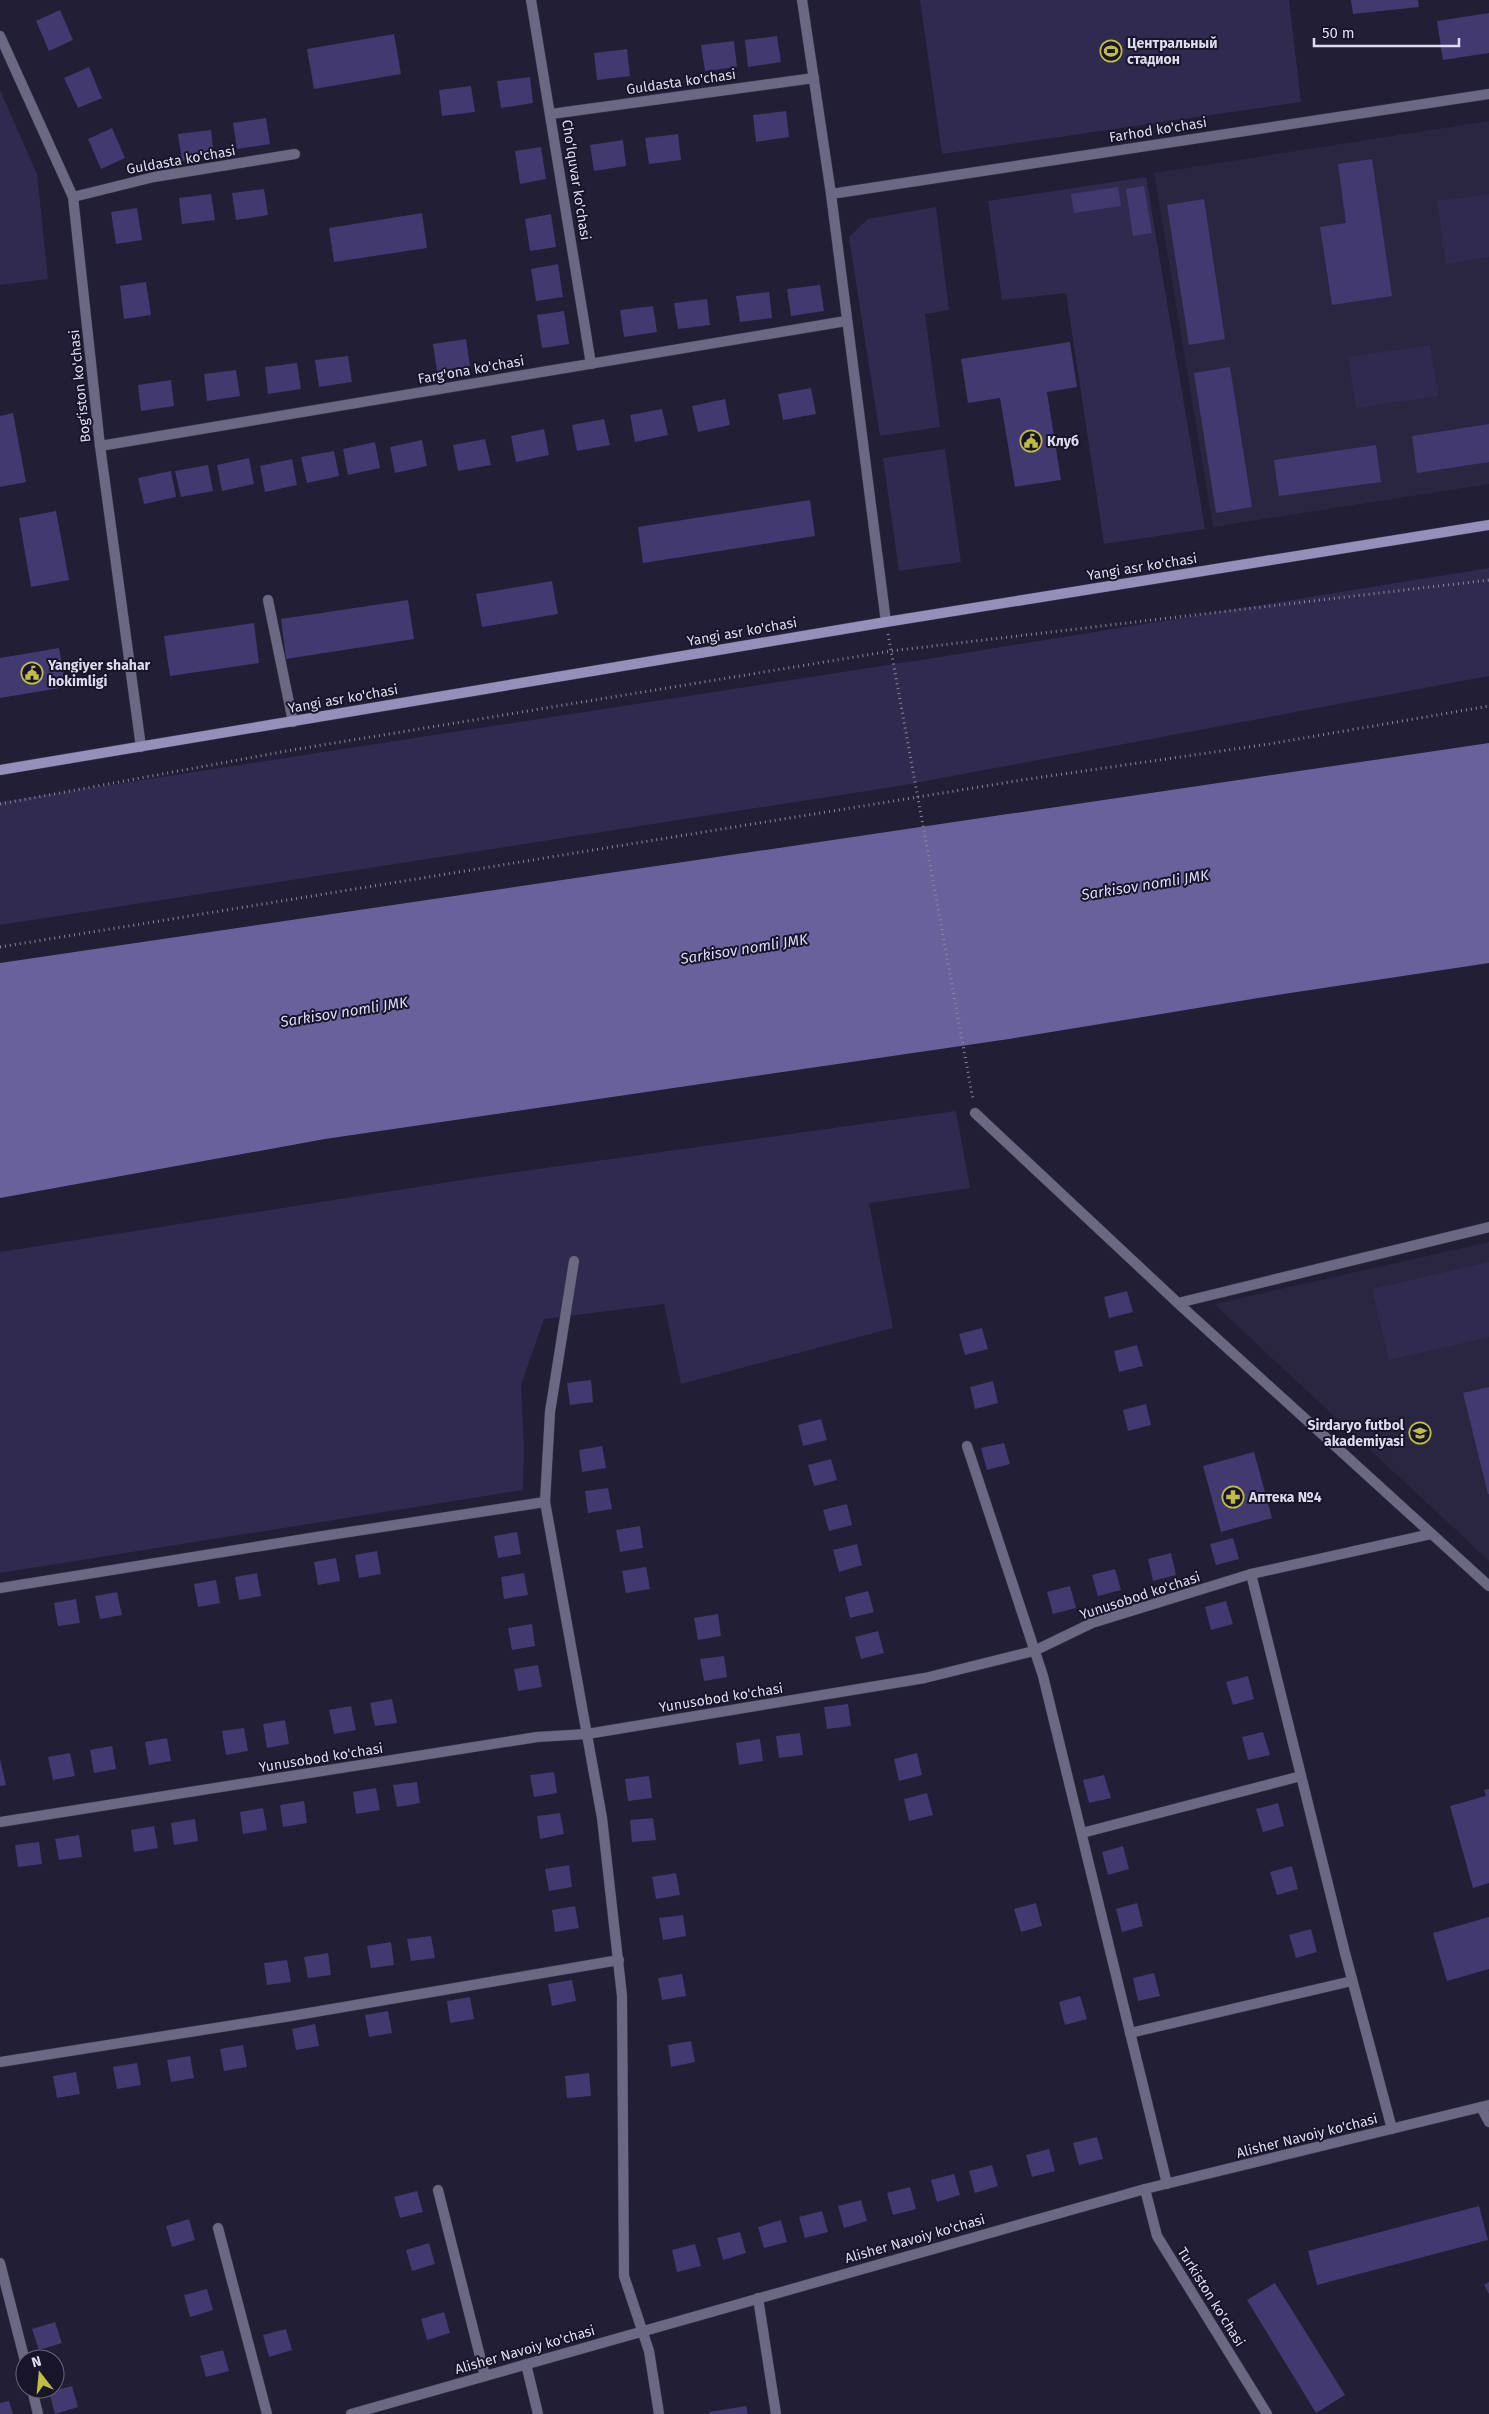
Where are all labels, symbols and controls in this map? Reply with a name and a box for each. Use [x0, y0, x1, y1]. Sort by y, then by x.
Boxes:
scale bar [1314, 15, 1459, 47]
text: 50 m [1322, 24, 1355, 42]
place label: Центральный стадион [1127, 35, 1217, 68]
sports icon: Центральный стадион [1099, 39, 1123, 63]
street label: Guldasta ko'chasi [625, 66, 737, 98]
street label: Farhod ko'chasi [1108, 114, 1208, 146]
street label: Cho‘lquvar ko'chasi [558, 118, 594, 242]
street label: Guldasta ko'chasi [125, 142, 237, 178]
street label: Bog‘iston ko'chasi [66, 329, 94, 443]
street label: Farg'ona ko'chasi [417, 352, 525, 388]
public building icon: Клуб [1019, 429, 1043, 453]
place label: Клуб [1047, 433, 1079, 450]
street label: Yangi asr ko'chasi [1086, 550, 1198, 584]
street label: Yangi asr ko'chasi [686, 614, 798, 650]
place label: Yangiyer shahar hokimligi [47, 657, 151, 690]
public building icon: Yangiyer shahar hokimligi [20, 661, 44, 685]
street label: Yangi asr ko'chasi [287, 681, 399, 717]
water label: Sarkisov nomli JMK [1079, 866, 1211, 904]
water label: Sarkisov nomli JMK [678, 930, 810, 968]
water label: Sarkisov nomli JMK [278, 993, 410, 1031]
place label: Sirdaryo futbol akademiyasi [1307, 1417, 1405, 1450]
school or university icon: Sirdaryo futbol akademiyasi [1408, 1421, 1432, 1445]
pharmacy icon: Аптека №4 [1221, 1485, 1245, 1509]
place label: Аптека №4 [1248, 1489, 1322, 1506]
street label: Yunusobod ko'chasi [1078, 1568, 1202, 1624]
street label: Yunusobod ko'chasi [658, 1680, 784, 1716]
street label: Yunusobod ko'chasi [258, 1740, 384, 1776]
street label: Alisher Navoiy ko'chasi [1235, 2110, 1379, 2162]
street label: Alisher Navoiy ko'chasi [843, 2211, 987, 2267]
street label: Turkiston ko'chasi [1174, 2244, 1248, 2350]
street label: Alisher Navoiy ko'chasi [453, 2322, 597, 2378]
north arrow [15, 2349, 65, 2399]
text: N [30, 2353, 43, 2371]

